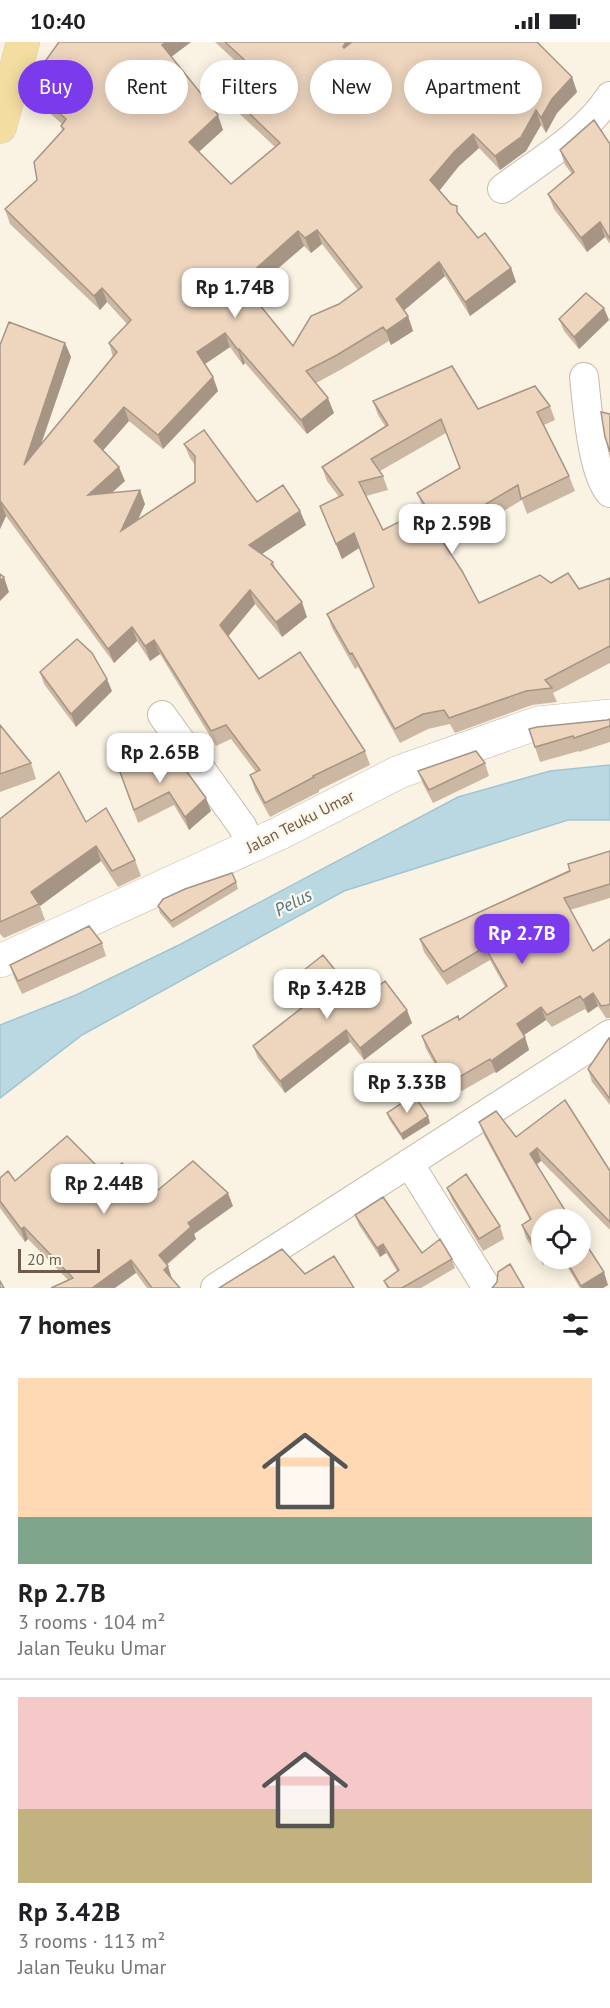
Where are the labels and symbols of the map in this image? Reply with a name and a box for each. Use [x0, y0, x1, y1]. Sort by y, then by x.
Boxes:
pin: Rp 1.74B [173, 268, 297, 319]
pin: Rp 2.59B [390, 504, 514, 555]
pin: Rp 2.65B [98, 733, 222, 784]
street label: Jalan Teuku Umar [242, 785, 358, 857]
water label: Pelus [270, 882, 316, 921]
pin: Rp 2.7B [467, 914, 577, 965]
pin: Rp 3.42B [265, 969, 389, 1020]
pin: Rp 3.33B [345, 1063, 469, 1114]
pin: Rp 2.44B [42, 1164, 166, 1215]
scale bar [18, 1246, 100, 1274]

